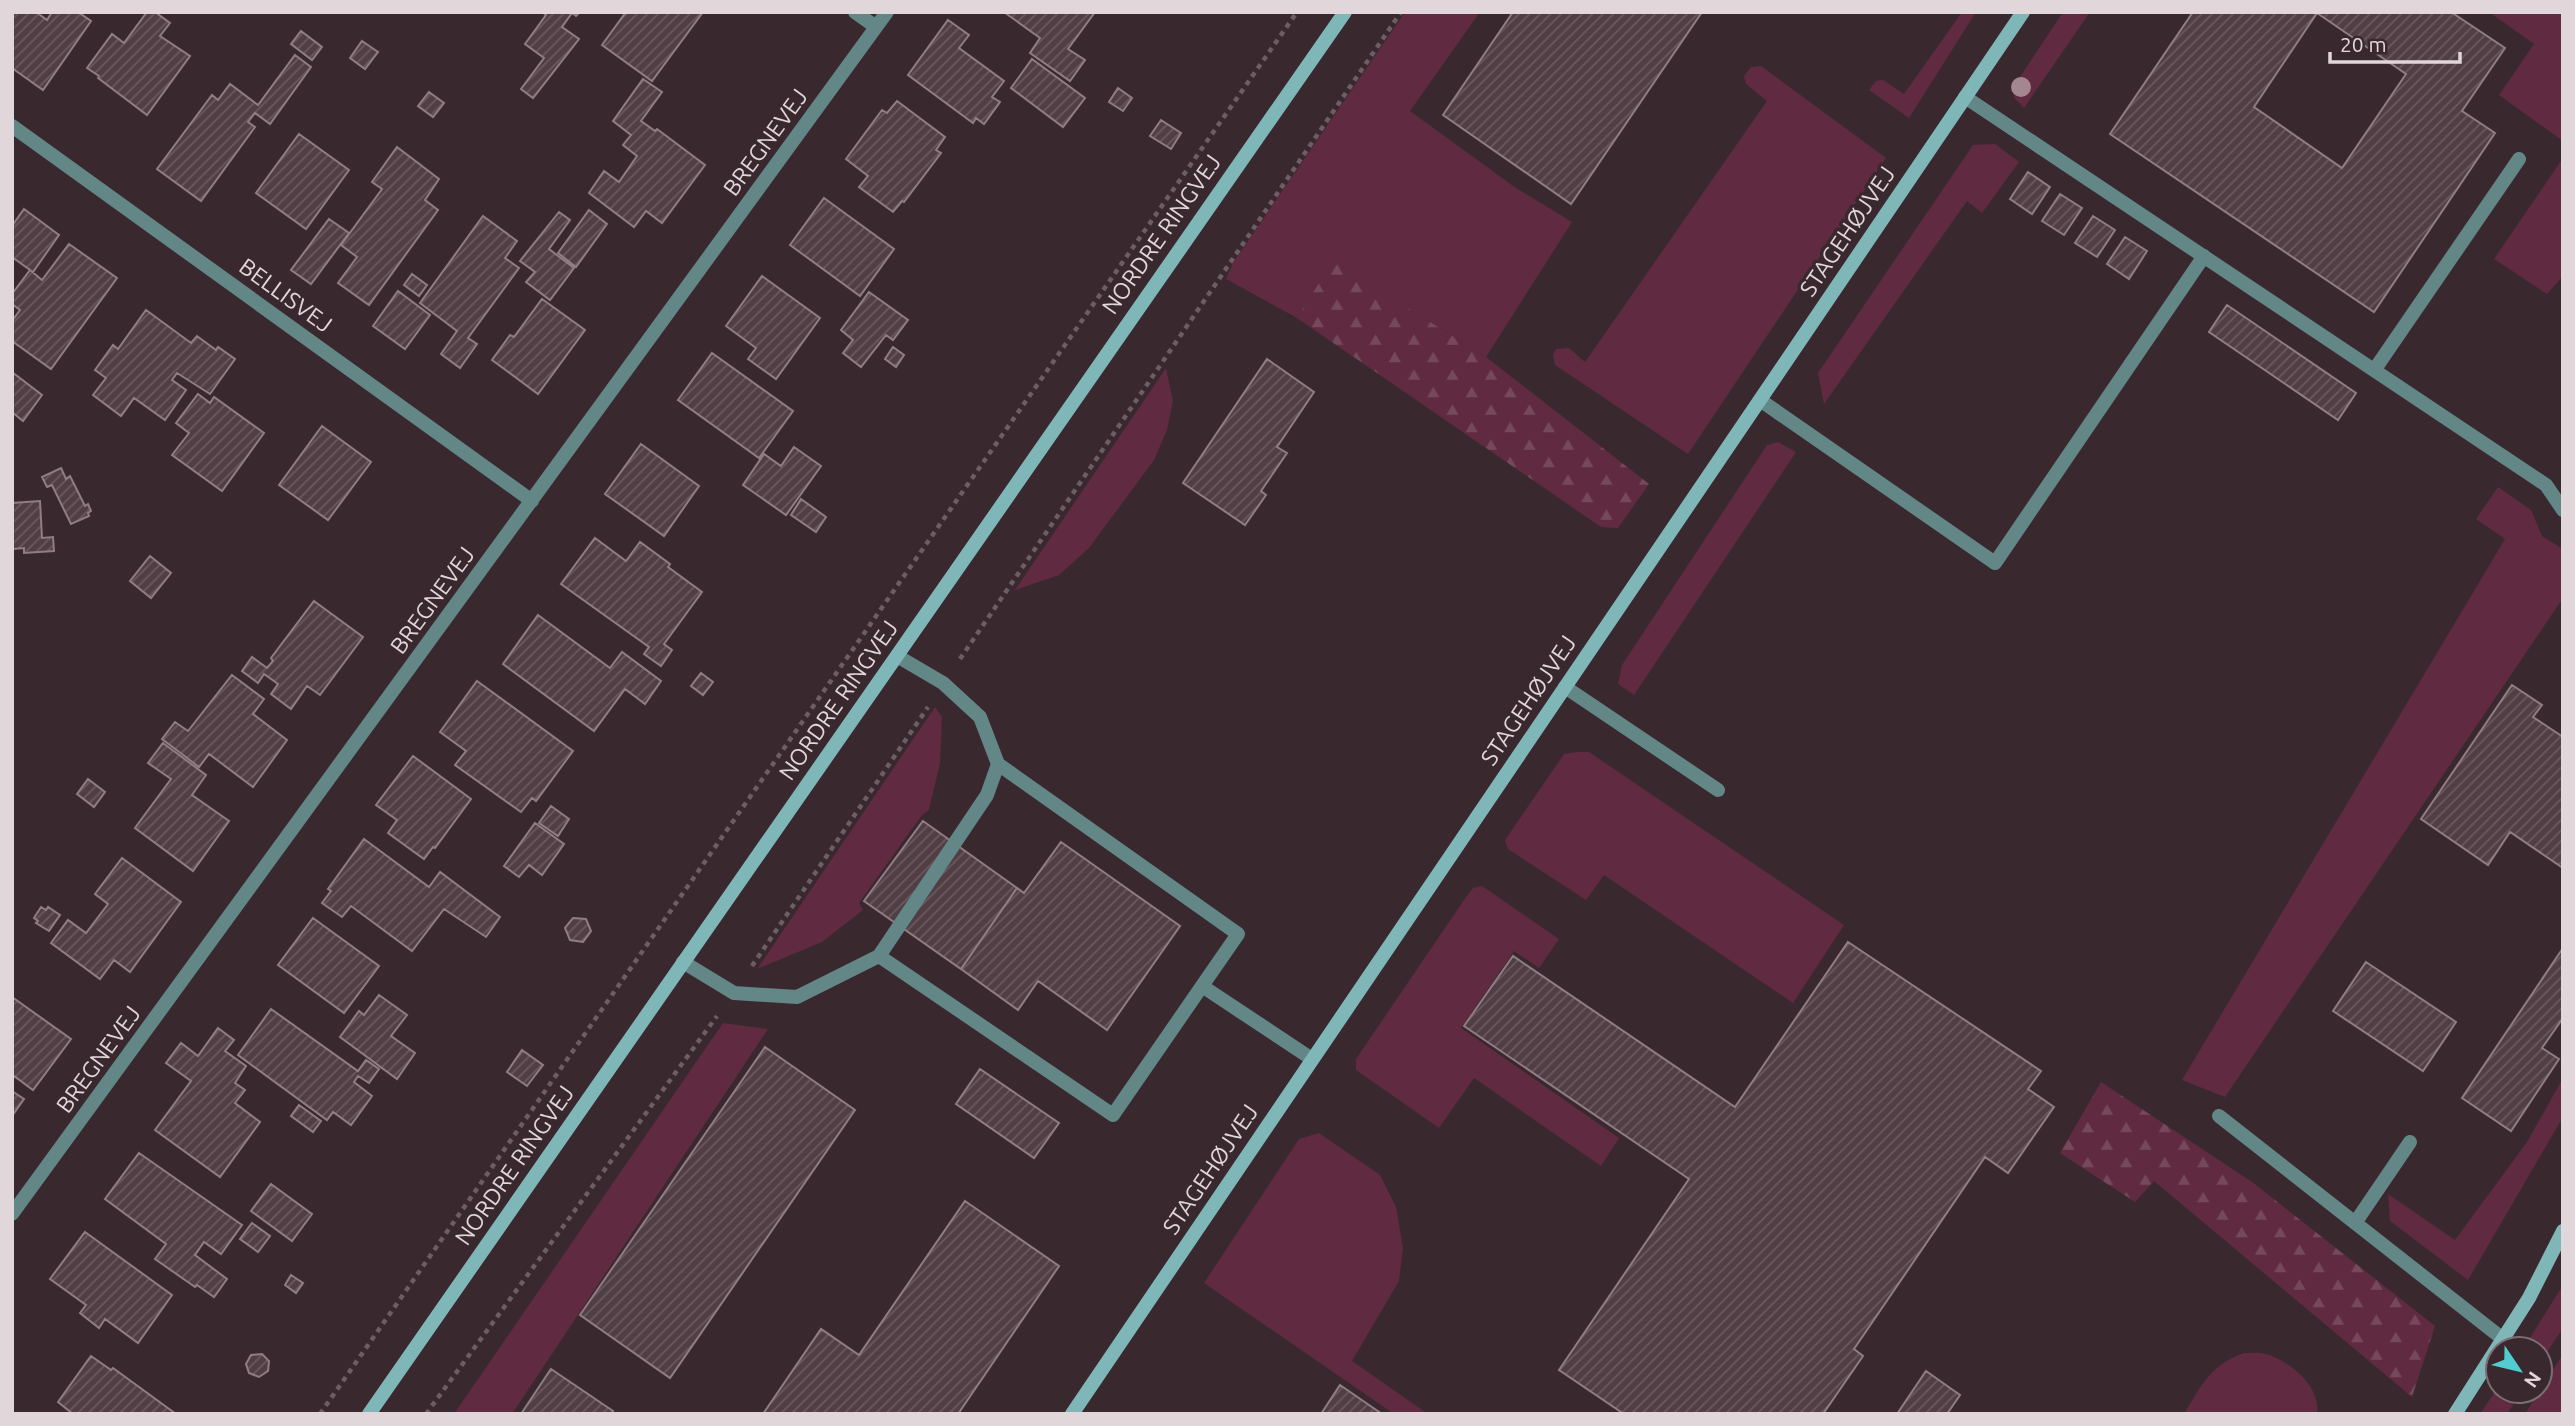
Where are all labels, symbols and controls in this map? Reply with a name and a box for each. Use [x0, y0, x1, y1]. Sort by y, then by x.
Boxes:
scale bar [2330, 21, 2460, 65]
text: 20 m [2340, 32, 2387, 56]
street label: BREGNEVEJ [718, 84, 812, 200]
street label: NORDRE RINGVEJ [1097, 150, 1225, 318]
street label: STAGEHØJVEJ [1795, 162, 1899, 300]
street label: BELLISVEJ [235, 253, 337, 337]
street label: BREGNEVEJ [385, 542, 479, 658]
street label: NORDRE RINGVEJ [774, 616, 902, 784]
street label: STAGEHØJVEJ [1476, 631, 1580, 769]
street label: BREGNEVEJ [51, 1001, 145, 1117]
street label: NORDRE RINGVEJ [450, 1081, 578, 1249]
street label: STAGEHØJVEJ [1158, 1100, 1262, 1238]
north arrow [2484, 1335, 2554, 1405]
text: N [2520, 1368, 2546, 1392]

